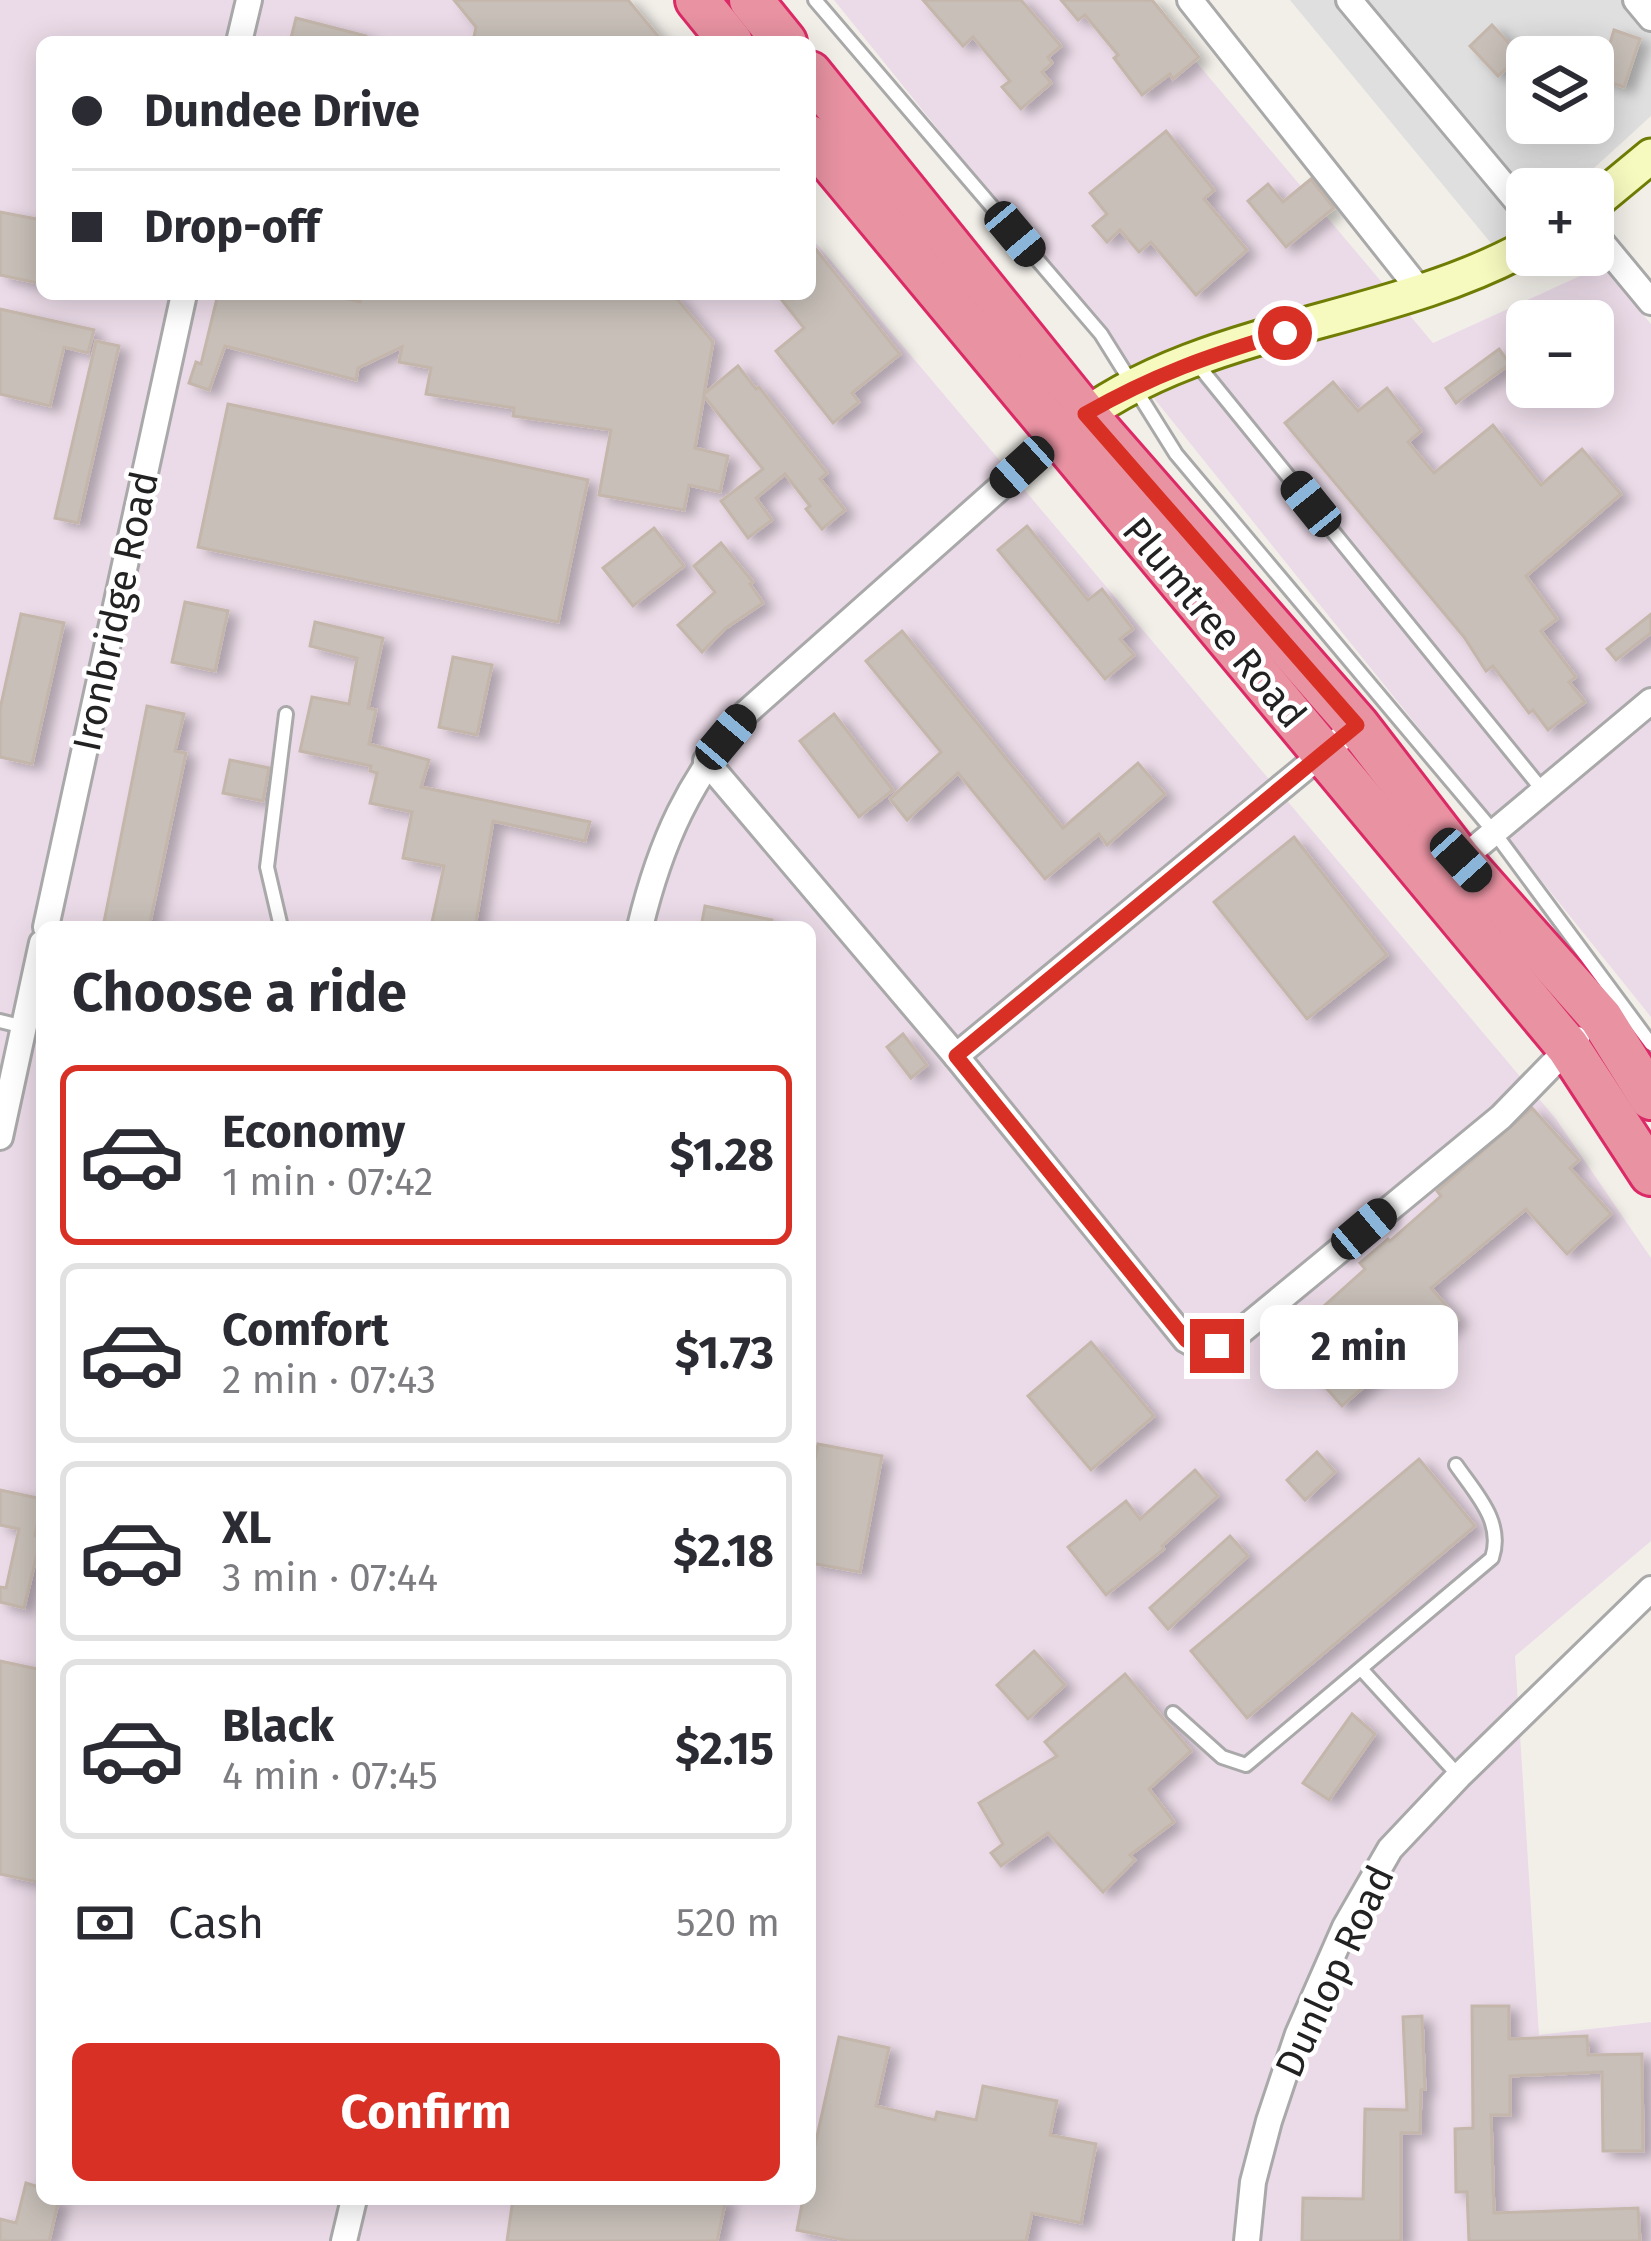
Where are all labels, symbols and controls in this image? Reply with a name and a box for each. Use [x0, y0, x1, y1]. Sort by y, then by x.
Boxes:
map controls [1506, 36, 1614, 408]
button: layers [1506, 36, 1614, 144]
text: Dundee Drive [144, 84, 420, 138]
button: + [1506, 168, 1614, 276]
car [978, 195, 1052, 273]
text: Drop-off [144, 200, 320, 254]
button: − [1506, 300, 1614, 408]
route start [1258, 306, 1312, 360]
car [983, 430, 1061, 504]
car [1274, 465, 1348, 543]
street label: Ironbridge Road [64, 467, 168, 755]
street label: Plumtree Road [1113, 508, 1316, 737]
car [689, 698, 763, 776]
car [1424, 821, 1498, 899]
text: Choose a ride [72, 961, 407, 1025]
icon: car [78, 1101, 186, 1209]
text: Economy [222, 1105, 405, 1159]
text: $1.28 [670, 1128, 774, 1182]
text: 1 min · 07:42 [222, 1159, 433, 1205]
car [1325, 1192, 1403, 1266]
icon: car [78, 1299, 186, 1407]
text: Comfort [222, 1303, 389, 1357]
callout: 2 min [1259, 1304, 1457, 1388]
route end [1190, 1319, 1244, 1373]
text: 2 min [1311, 1324, 1407, 1370]
text: $1.73 [675, 1326, 774, 1380]
text: 2 min · 07:43 [222, 1357, 436, 1403]
icon: car [78, 1497, 186, 1605]
text: XL [222, 1501, 271, 1555]
text: $2.18 [673, 1524, 774, 1578]
text: 3 min · 07:44 [222, 1555, 438, 1601]
icon: car [78, 1695, 186, 1803]
text: Black [222, 1699, 334, 1753]
text: $2.15 [675, 1722, 774, 1776]
text: 4 min · 07:45 [222, 1753, 438, 1799]
street label: Dunlop Road [1266, 1858, 1404, 2085]
icon: cash [72, 1890, 138, 1956]
text: Cash [168, 1896, 264, 1950]
text: 520 m [676, 1900, 780, 1946]
button: Confirm [72, 2043, 780, 2181]

